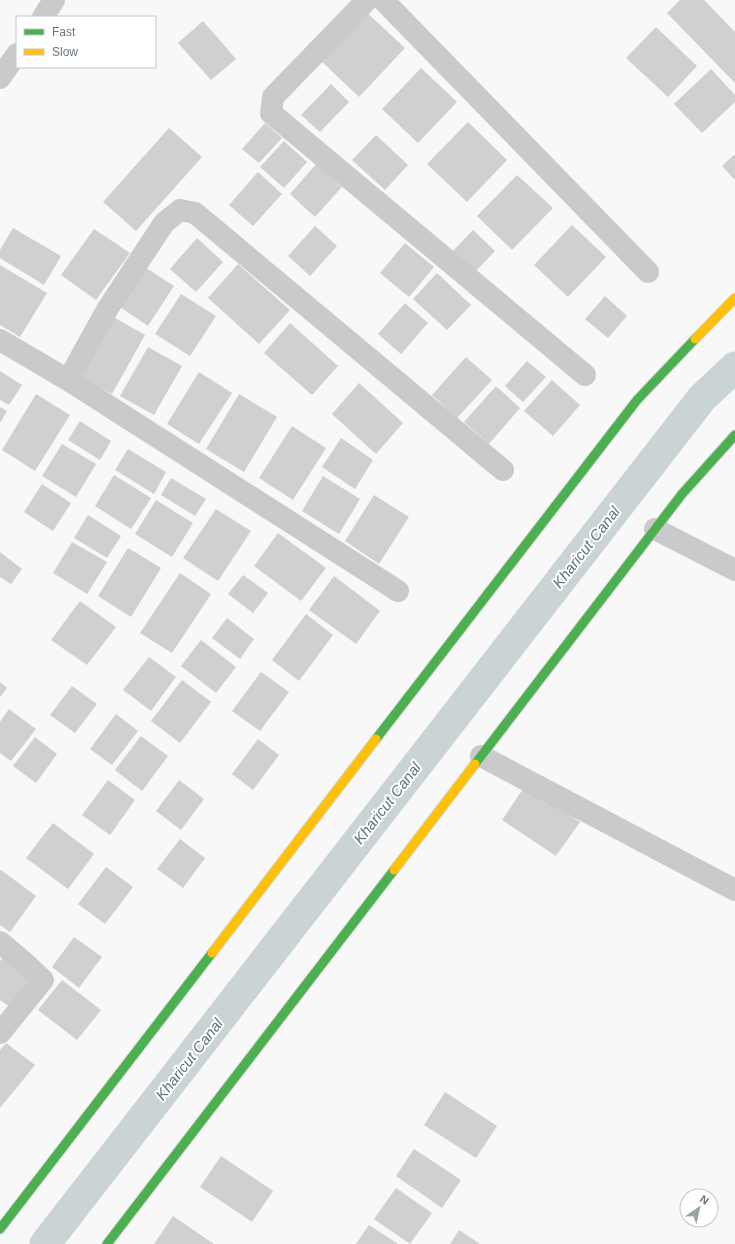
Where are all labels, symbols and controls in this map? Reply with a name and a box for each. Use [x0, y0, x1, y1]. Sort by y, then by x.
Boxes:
legend [16, 16, 156, 68]
text: Fast [52, 25, 76, 39]
text: Slow [52, 45, 78, 59]
water label: Kharicut Canal [549, 502, 623, 591]
water label: Kharicut Canal [350, 758, 424, 847]
water label: Kharicut Canal [152, 1014, 226, 1103]
north arrow [679, 1188, 719, 1228]
text: N [698, 1193, 711, 1207]

